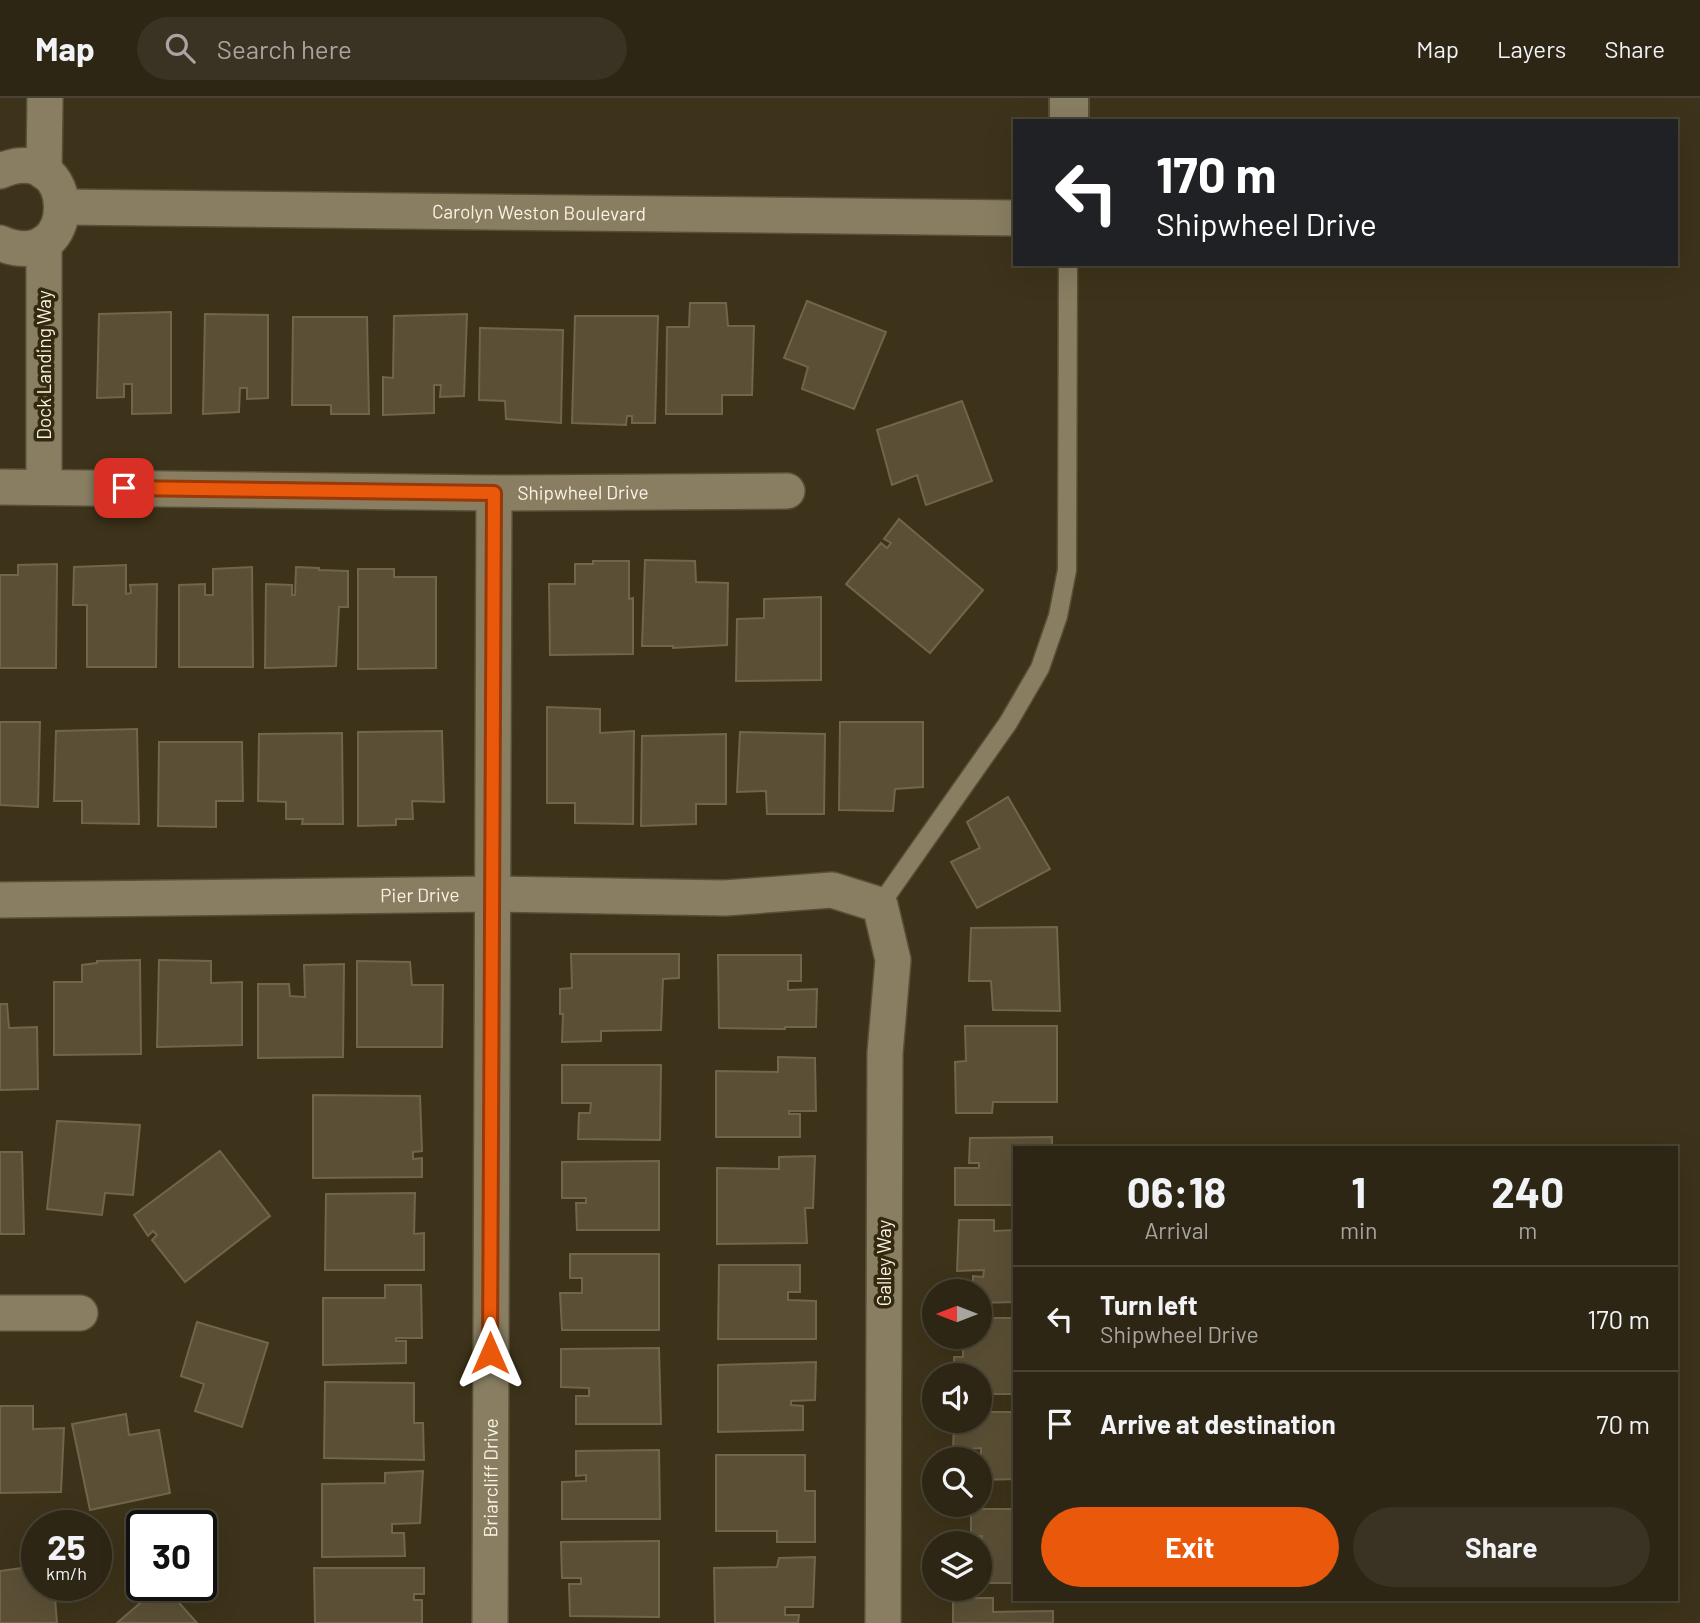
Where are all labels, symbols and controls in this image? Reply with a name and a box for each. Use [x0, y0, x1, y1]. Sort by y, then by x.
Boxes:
search box [137, 17, 627, 80]
text: Map [35, 28, 95, 68]
icon: search [161, 29, 199, 67]
text: Search here [217, 33, 352, 64]
text: Map [1416, 34, 1459, 63]
text: Layers [1497, 34, 1566, 63]
text: Share [1604, 34, 1665, 63]
text: 170 m [1156, 144, 1276, 203]
icon: left [1041, 147, 1132, 238]
street label: Carolyn Weston Boulevard [432, 199, 646, 225]
text: Shipwheel Drive [1156, 204, 1377, 242]
street label: Dock Landing Way [32, 290, 55, 440]
pin [94, 458, 154, 518]
icon: arrive [105, 469, 143, 507]
street label: Shipwheel Drive [517, 480, 649, 504]
street label: Pier Drive [380, 882, 460, 906]
text: 06:18 [1127, 1166, 1226, 1216]
text: 1 [1351, 1166, 1366, 1216]
text: 240 [1491, 1166, 1564, 1216]
text: Arrival [1144, 1216, 1209, 1244]
text: min [1340, 1216, 1377, 1244]
text: m [1518, 1216, 1537, 1244]
street label: Galley Way [872, 1219, 895, 1306]
north arrow [922, 1279, 992, 1349]
map controls [922, 1279, 992, 1601]
text: Turn left [1100, 1289, 1198, 1320]
icon: left [1041, 1300, 1079, 1338]
text: 170 m [1587, 1303, 1650, 1334]
position arrow [453, 1316, 527, 1390]
text: Shipwheel Drive [1100, 1320, 1259, 1348]
button: sound [922, 1363, 992, 1433]
icon: arrive [1041, 1405, 1079, 1443]
text: Arrive at destination [1100, 1408, 1336, 1439]
text: 70 m [1596, 1408, 1650, 1439]
street label: Briarcliff Drive [478, 1418, 502, 1538]
button: search [922, 1447, 992, 1517]
button: Exit [1041, 1507, 1339, 1587]
button: Share [1353, 1507, 1650, 1587]
speed limit sign: 30 [126, 1510, 217, 1601]
text: 25 [47, 1525, 86, 1567]
button: layers [922, 1531, 992, 1601]
text: km/h [46, 1562, 87, 1584]

